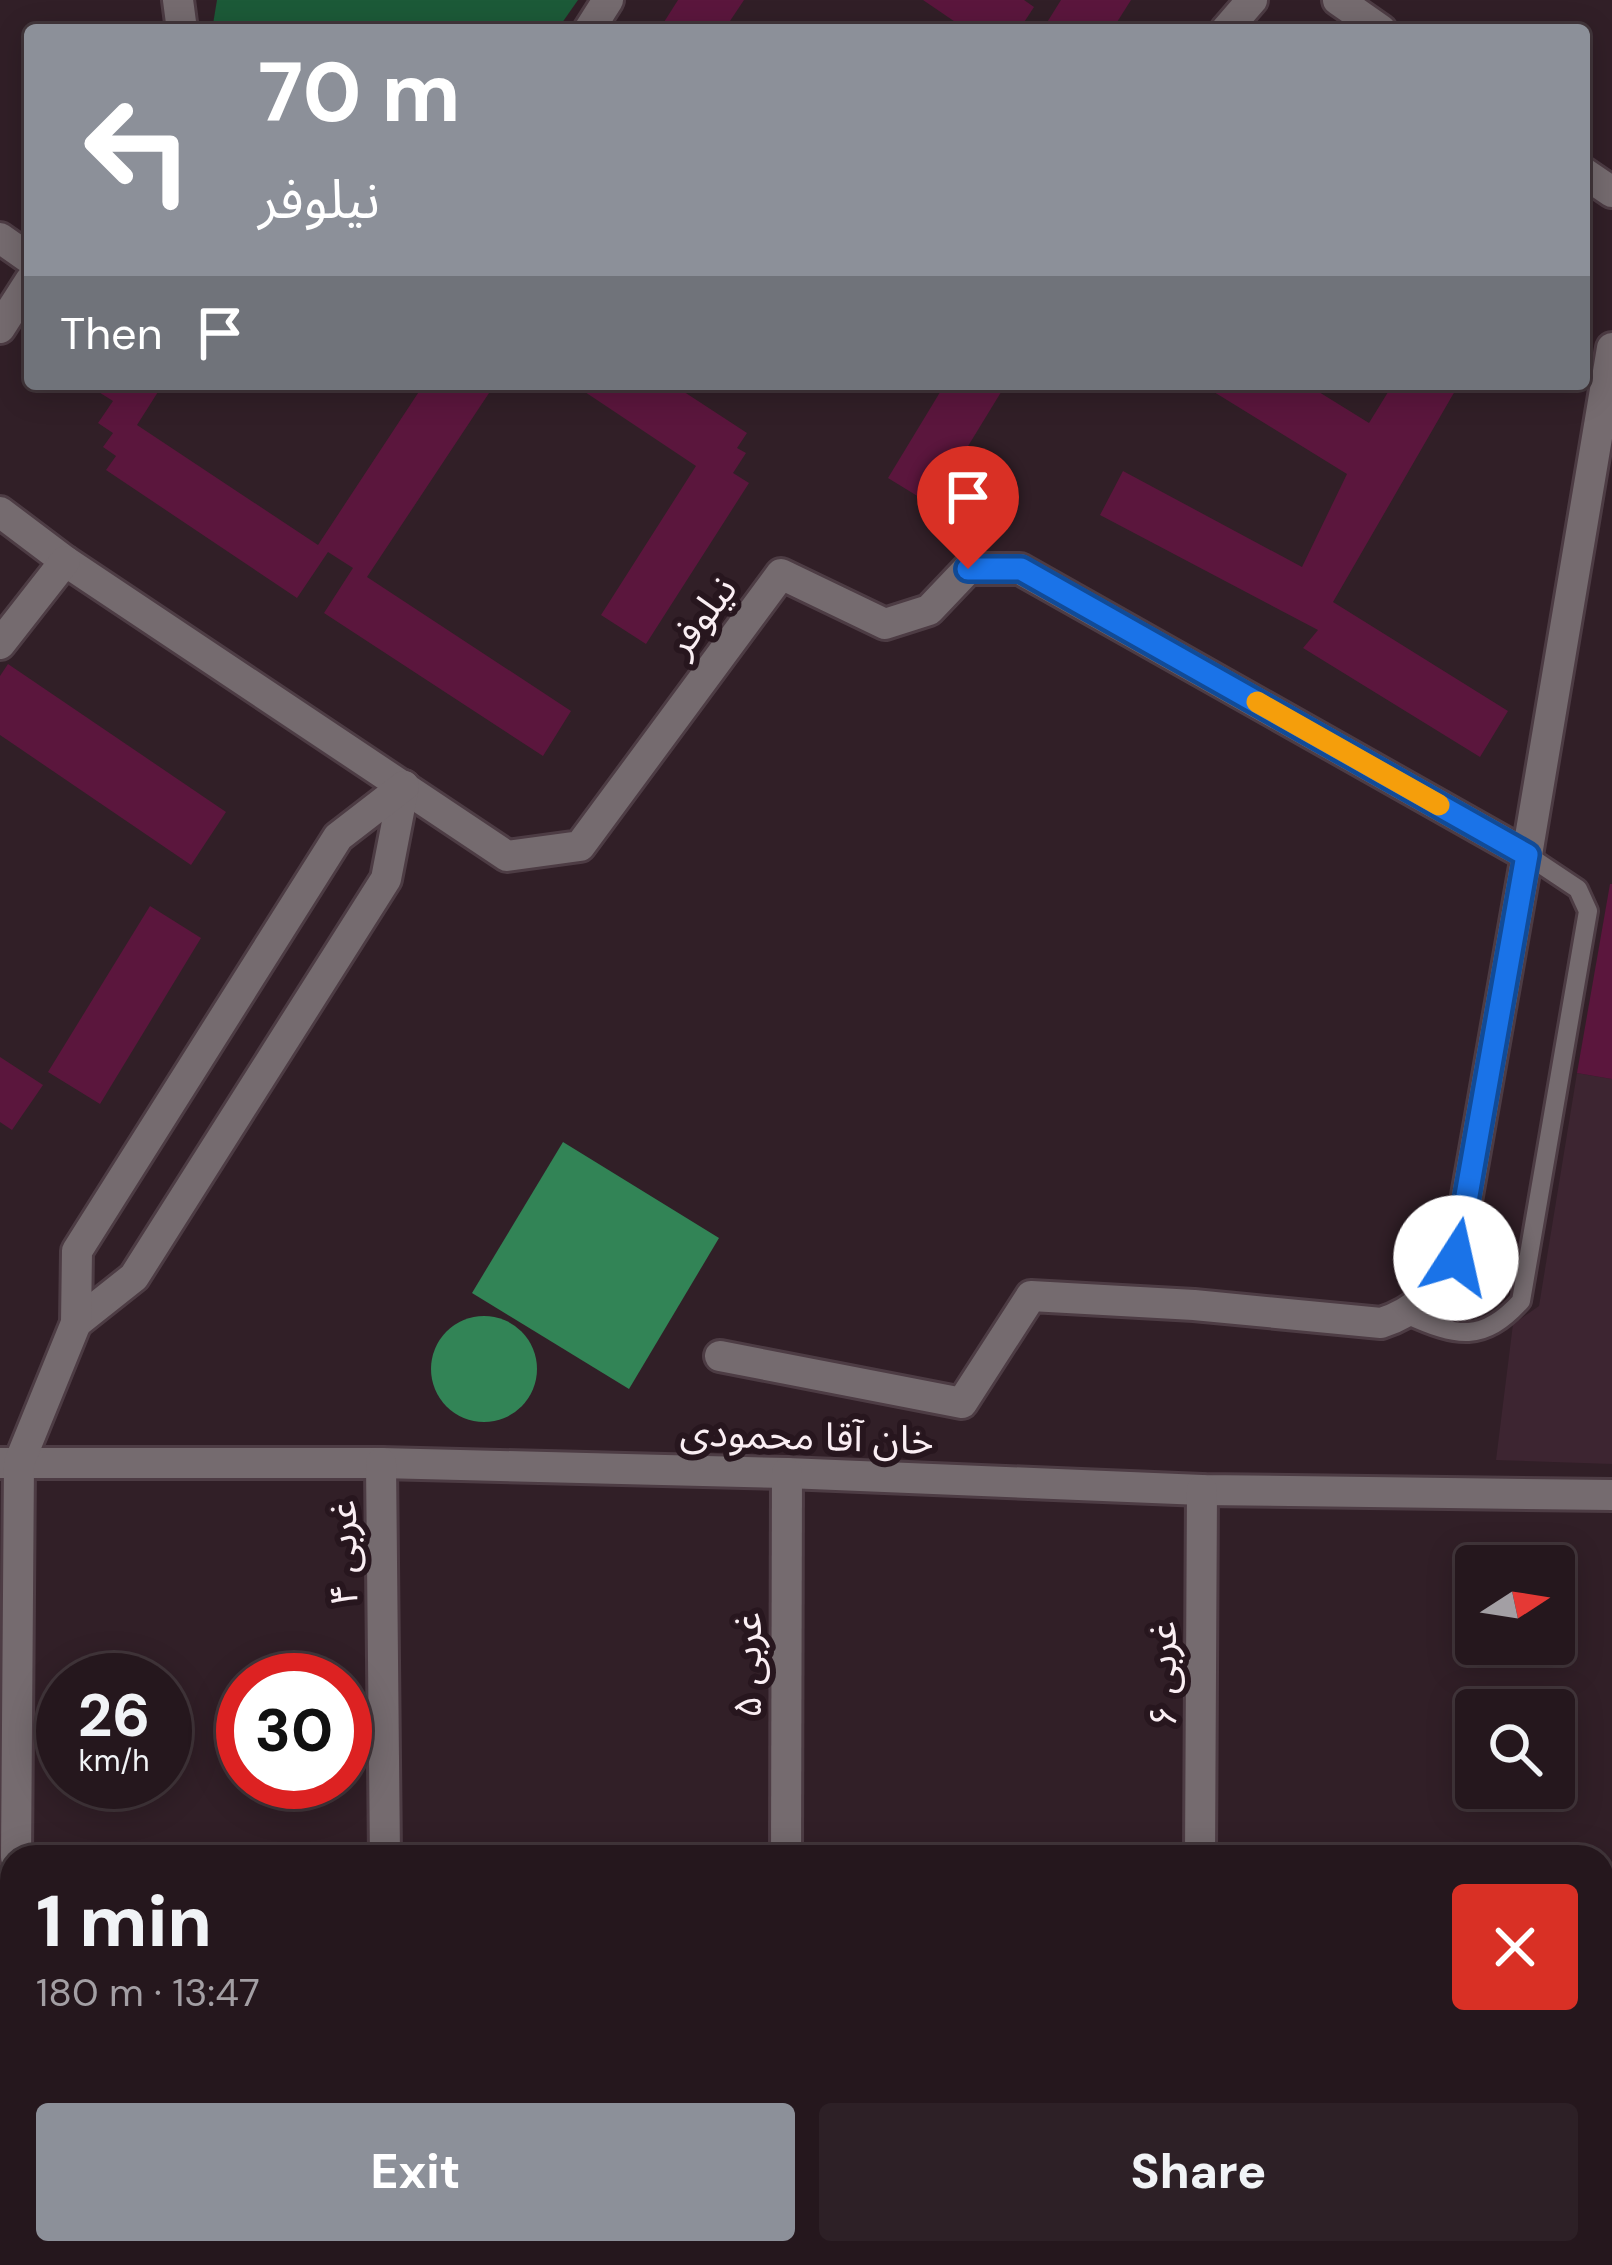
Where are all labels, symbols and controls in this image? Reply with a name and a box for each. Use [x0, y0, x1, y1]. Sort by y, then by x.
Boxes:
text: 70 m [258, 38, 461, 147]
icon: left [60, 72, 216, 228]
text: نیلوفر [258, 164, 380, 235]
icon: arrive [187, 300, 253, 366]
text: Then [60, 304, 163, 363]
pin [917, 446, 1019, 569]
icon: arrive [935, 464, 1001, 530]
street label: نیلوفر [654, 566, 748, 667]
position arrow [1393, 1195, 1519, 1321]
street label: خان آقا محمودی [679, 1406, 935, 1466]
street label: ۴ غربی [317, 1500, 369, 1606]
north arrow [1455, 1545, 1575, 1665]
map controls [1455, 1545, 1575, 1809]
street label: ۵ غربی [722, 1612, 773, 1718]
street label: ۶ غربی [1137, 1621, 1188, 1727]
speed limit sign: 30 [216, 1653, 372, 1809]
text: 26 [78, 1676, 150, 1755]
button: search [1455, 1689, 1575, 1809]
text: km/h [79, 1741, 149, 1780]
text: 1 min [36, 1875, 212, 1968]
button: close [1452, 1884, 1578, 2010]
text: 180 m · 13:47 [36, 1967, 260, 2018]
button: Exit [36, 2103, 795, 2241]
button: Share [819, 2103, 1578, 2241]

